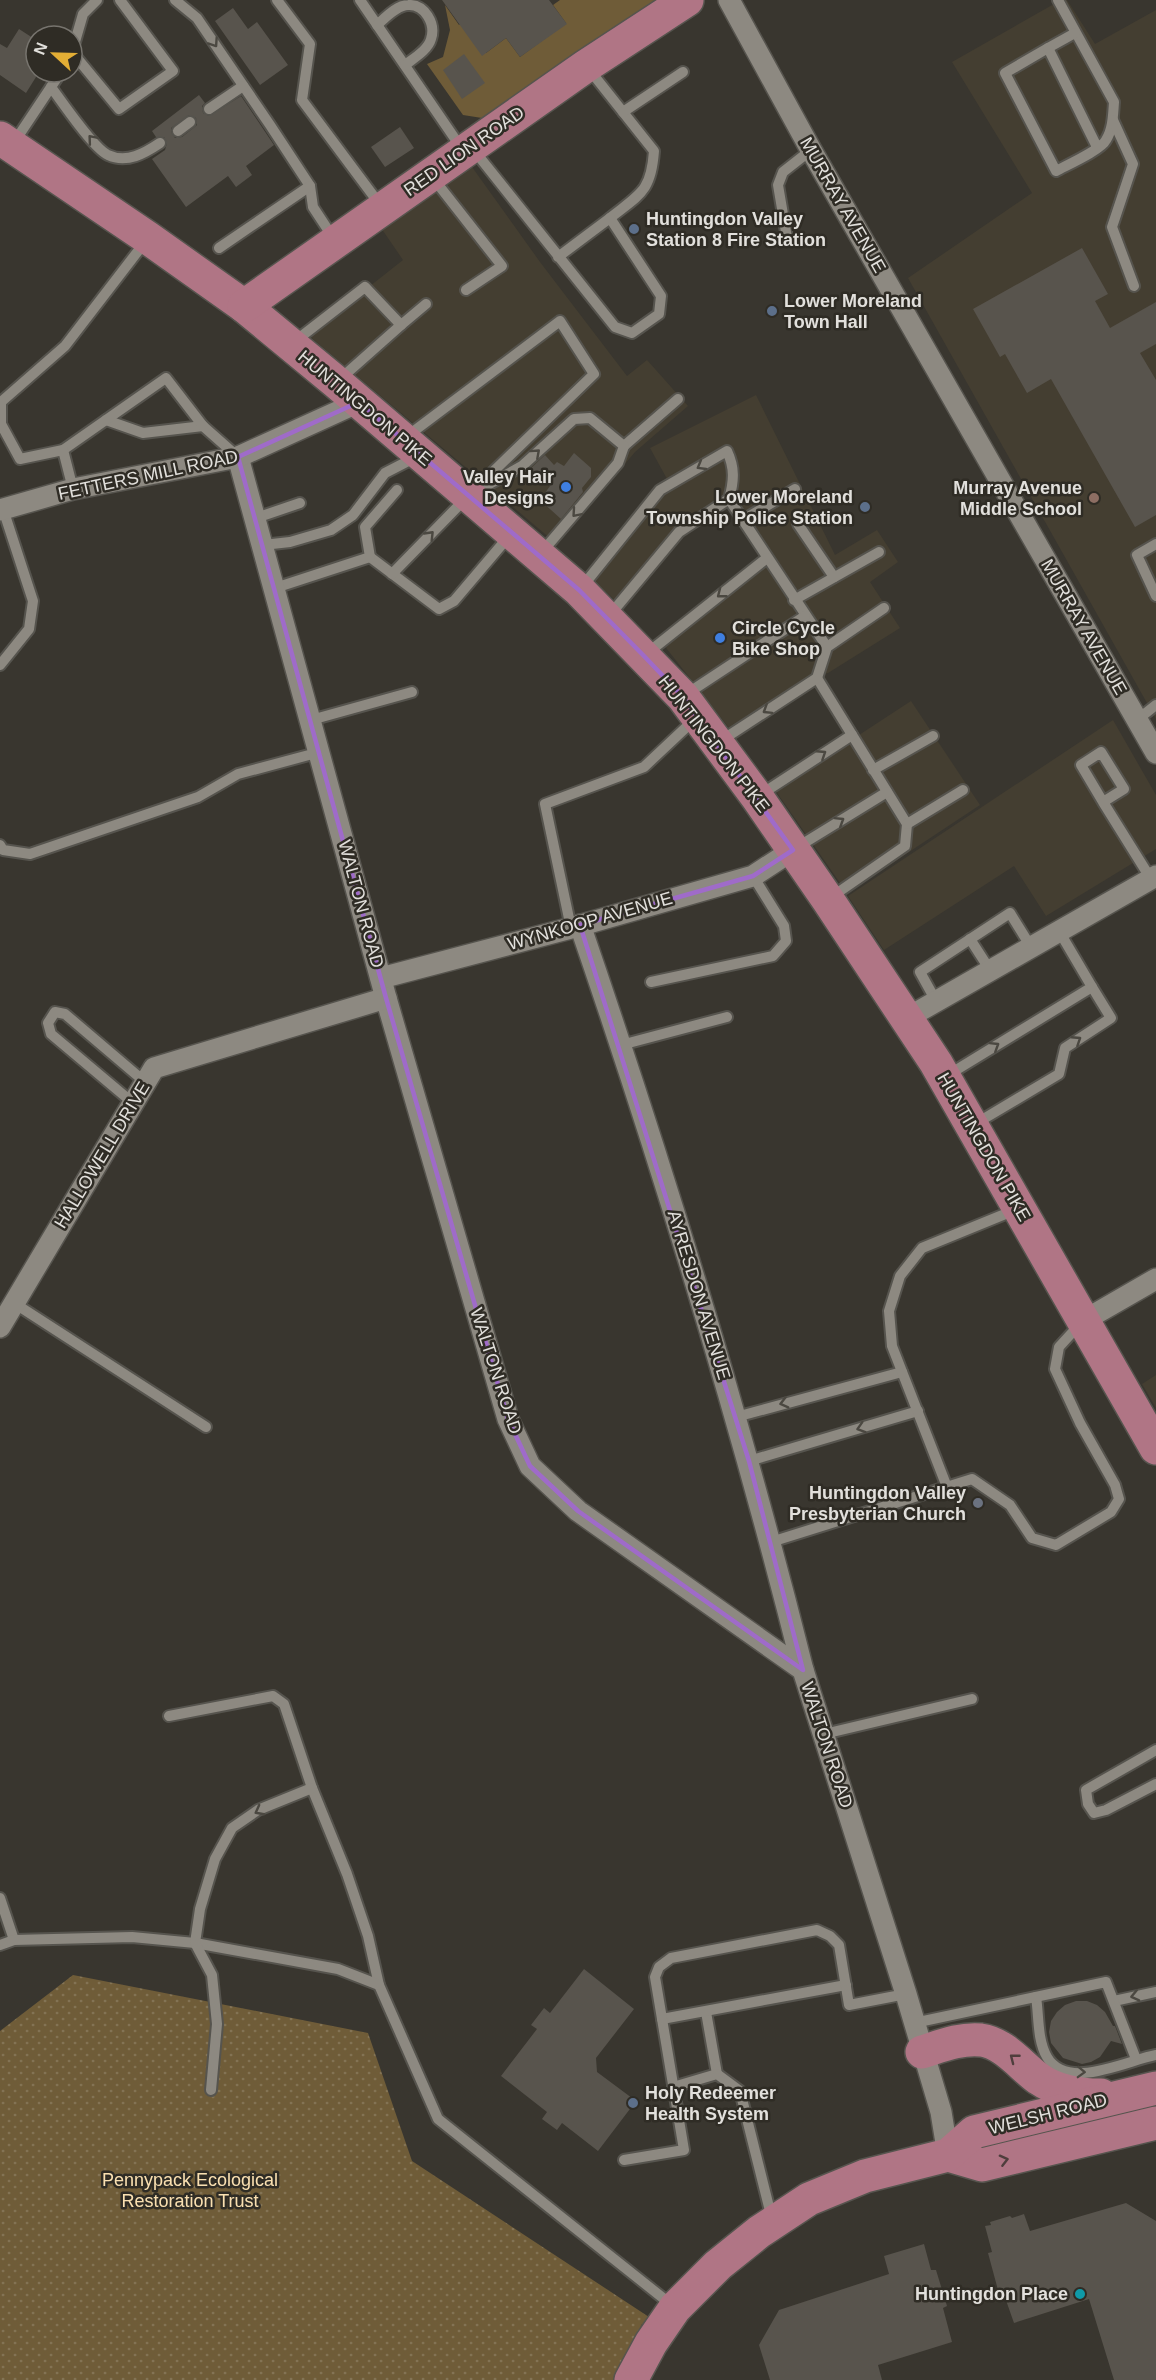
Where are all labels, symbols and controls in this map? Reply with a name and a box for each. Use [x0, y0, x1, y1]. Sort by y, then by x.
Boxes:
north arrow [24, 24, 84, 84]
one-way arrow [207, 36, 218, 47]
text: N [31, 40, 51, 57]
street label: RED LION ROAD [400, 102, 528, 200]
street label: MURRAY AVENUE [796, 134, 890, 276]
one-way arrow [88, 135, 99, 146]
place label: Huntingdon Valley Station 8 Fire Station [646, 209, 826, 250]
marker: Huntingdon Valley Station 8 Fire Station [627, 222, 641, 236]
place label: Lower Moreland Town Hall [784, 291, 922, 332]
marker: Lower Moreland Town Hall [765, 304, 779, 318]
street label: HUNTINGDON PIKE [294, 346, 436, 470]
street label: FETTERS MILL ROAD [56, 446, 240, 504]
one-way arrow [529, 449, 540, 460]
one-way arrow [697, 459, 707, 470]
place label: Valley Hair Designs [463, 467, 554, 508]
place label: Murray Avenue Middle School [953, 478, 1082, 519]
marker: Valley Hair Designs [559, 480, 573, 494]
place label: Lower Moreland Township Police Station [646, 487, 853, 528]
marker: Murray Avenue Middle School [1087, 491, 1101, 505]
marker: Lower Moreland Township Police Station [858, 500, 872, 514]
one-way arrow [572, 506, 583, 517]
one-way arrow [423, 531, 434, 542]
street label: MURRAY AVENUE [1037, 556, 1131, 698]
one-way arrow [717, 587, 728, 598]
place label: Circle Cycle Bike Shop [732, 618, 835, 659]
marker: Circle Cycle Bike Shop [713, 631, 727, 645]
street label: HUNTINGDON PIKE [654, 672, 774, 816]
one-way arrow [763, 702, 773, 714]
one-way arrow [815, 751, 826, 762]
one-way arrow [834, 816, 844, 828]
street label: WALTON ROAD [334, 838, 388, 970]
street label: WYNKOOP AVENUE [505, 888, 675, 954]
one-way arrow [1070, 1036, 1081, 1047]
one-way arrow [989, 1042, 999, 1054]
street label: HUNTINGDON PIKE [933, 1069, 1035, 1225]
street label: HALLOWELL DRIVE [50, 1078, 154, 1232]
street label: AYRESDON AVENUE [664, 1208, 734, 1382]
street label: WALTON ROAD [466, 1305, 526, 1437]
one-way arrow [780, 1396, 790, 1409]
one-way arrow [857, 1421, 867, 1433]
place label: Huntingdon Valley Presbyterian Church [789, 1483, 966, 1524]
marker: Huntingdon Valley Presbyterian Church [971, 1496, 985, 1510]
street label: WALTON ROAD [797, 1679, 857, 1811]
one-way arrow [254, 1804, 265, 1815]
one-way arrow [1130, 1989, 1140, 2002]
one-way arrow [1010, 2054, 1021, 2065]
one-way arrow [1076, 2066, 1085, 2079]
place label: Holy Redeemer Health System [645, 2083, 776, 2124]
street label: WELSH ROAD [987, 2090, 1109, 2138]
marker: Holy Redeemer Health System [626, 2096, 640, 2110]
one-way arrow [999, 2154, 1009, 2167]
park label: Pennypack Ecological Restoration Trust [102, 2170, 278, 2211]
place label: Huntingdon Place [915, 2284, 1068, 2304]
marker: Huntingdon Place [1073, 2287, 1087, 2301]

